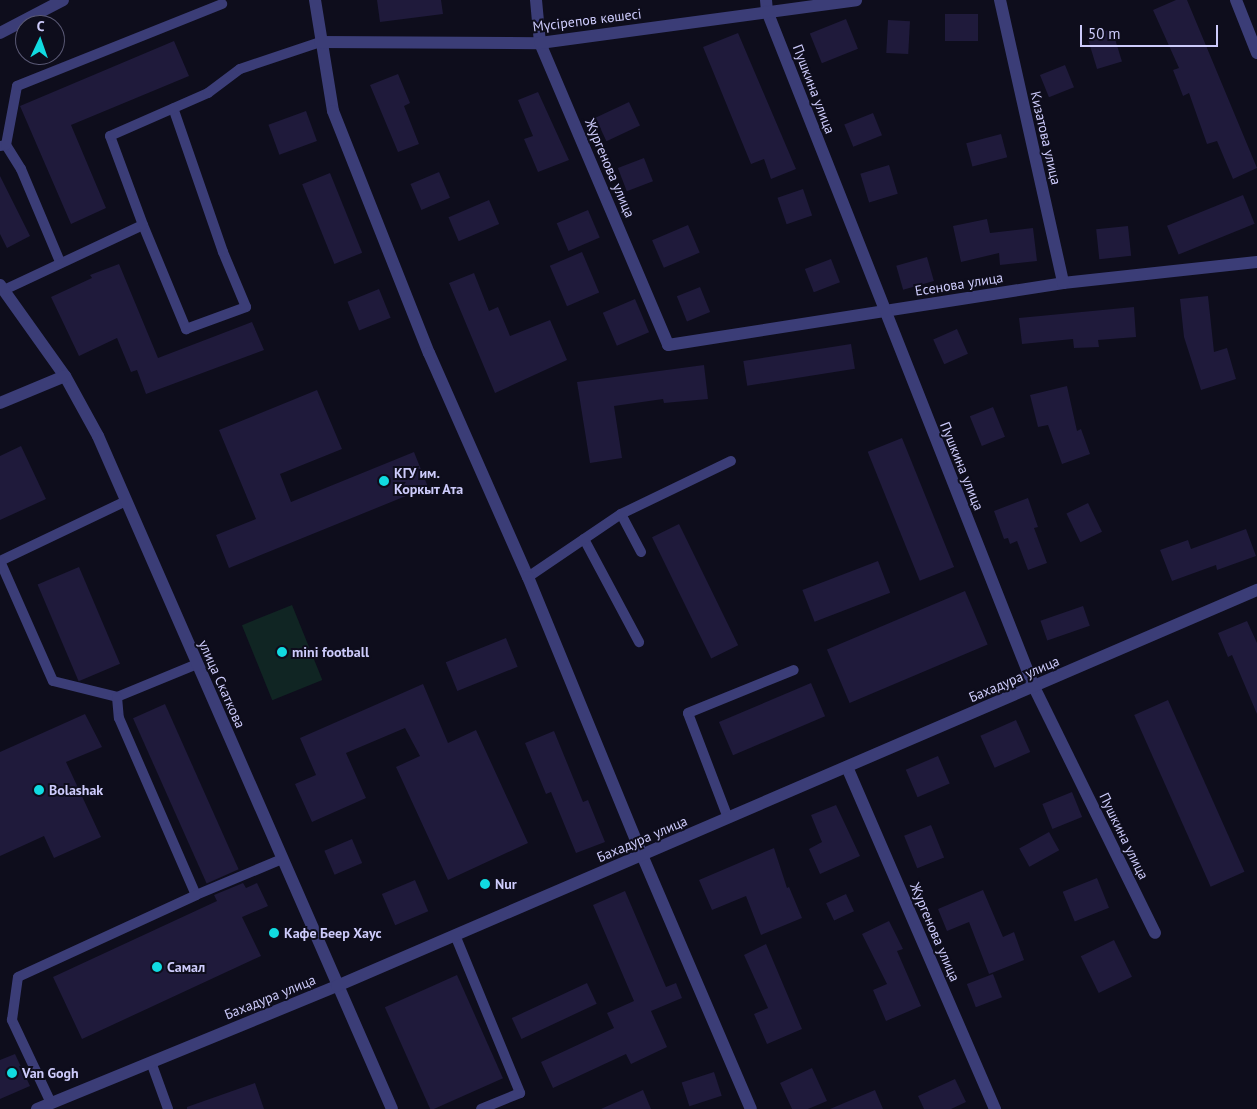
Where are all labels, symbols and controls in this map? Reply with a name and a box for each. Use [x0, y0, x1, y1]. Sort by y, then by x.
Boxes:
street label: Мүсірепов көшесі [532, 5, 642, 35]
north arrow [15, 15, 65, 65]
scale bar [1082, 15, 1220, 47]
text: С [36, 17, 45, 35]
text: 50 m [1088, 24, 1121, 43]
street label: Пушкина улица [789, 42, 839, 136]
street label: Кизатова улица [1027, 90, 1065, 186]
street label: Жургенова улица [582, 116, 638, 220]
street label: Есенова улица [914, 269, 1004, 299]
street label: Пушкина улица [937, 419, 987, 513]
place label: КГУ им. Коркыт Ата [394, 465, 464, 498]
marker: КГУ им. Коркыт Ата [378, 475, 390, 487]
street label: улица Скаткова [195, 637, 249, 731]
place label: mini football [292, 644, 369, 660]
marker: mini football [276, 646, 288, 658]
street label: Бахадура улица [966, 652, 1062, 706]
place label: Bolashak [49, 782, 103, 798]
marker: Bolashak [33, 784, 45, 796]
street label: Пушкина улица [1096, 790, 1152, 882]
street label: Бахадура улица [594, 812, 690, 866]
place label: Nur [495, 876, 517, 892]
marker: Nur [479, 878, 491, 890]
street label: Жургенова улица [907, 880, 963, 984]
place label: Кафе Беер Хаус [284, 925, 382, 941]
marker: Кафе Беер Хаус [268, 927, 280, 939]
place label: Самал [167, 959, 205, 975]
marker: Самал [151, 961, 163, 973]
street label: Бахадура улица [222, 971, 318, 1023]
place label: Van Gogh [22, 1065, 79, 1081]
marker: Van Gogh [6, 1067, 18, 1079]

